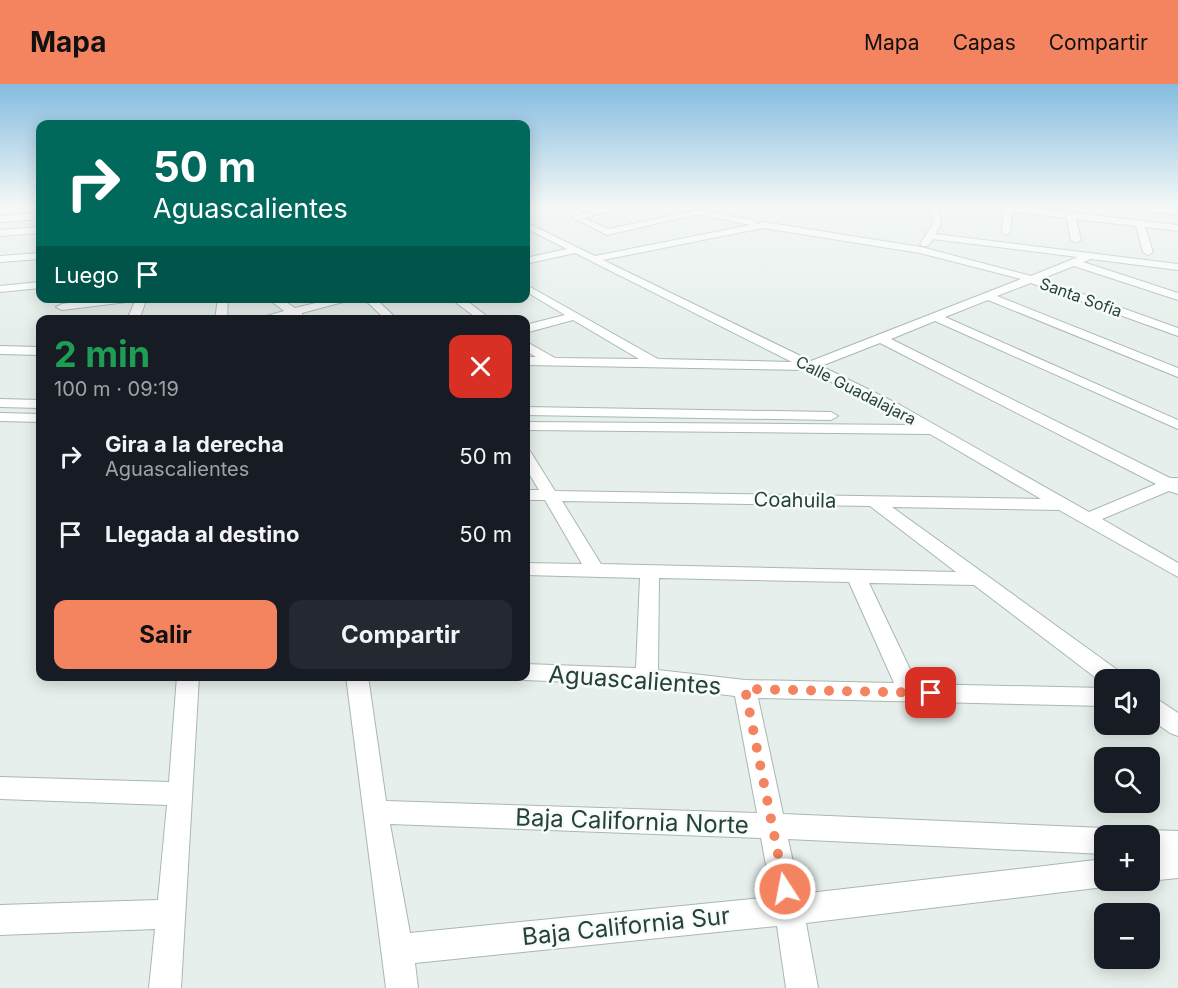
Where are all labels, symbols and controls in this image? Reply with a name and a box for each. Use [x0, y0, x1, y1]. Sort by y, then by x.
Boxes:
text: Mapa [30, 25, 107, 59]
text: Mapa [864, 30, 920, 55]
text: Capas [953, 30, 1016, 55]
text: Compartir [1049, 30, 1148, 55]
text: 50 m [153, 141, 256, 192]
icon: right [54, 144, 132, 222]
text: Aguascalientes [153, 192, 348, 225]
icon: arrive [131, 258, 164, 291]
text: Luego [54, 262, 119, 288]
street label: Santa Sofia [1037, 273, 1125, 321]
text: 2 min [54, 332, 150, 376]
button: close [449, 335, 512, 398]
street label: Calle Guadalajara [793, 351, 919, 429]
text: 100 m · 09:19 [54, 377, 179, 401]
text: Gira a la derecha [105, 431, 284, 457]
icon: right [54, 440, 87, 473]
text: 50 m [459, 443, 512, 469]
text: Aguascalientes [105, 457, 249, 481]
street label: Coahuila [753, 487, 837, 513]
icon: arrive [54, 518, 87, 551]
text: Llegada al destino [105, 521, 299, 547]
text: 50 m [459, 521, 512, 547]
button: Salir [54, 600, 277, 669]
button: Compartir [289, 600, 512, 669]
street label: Aguascalientes [548, 659, 722, 701]
pin [905, 667, 956, 718]
map controls [1094, 669, 1160, 969]
button: sound [1094, 669, 1160, 735]
icon: arrive [914, 676, 947, 709]
button: search [1094, 747, 1160, 813]
street label: Baja California Norte [515, 802, 749, 840]
button: + [1094, 825, 1160, 891]
position arrow [753, 857, 817, 921]
street label: Baja California Sur [521, 901, 731, 951]
button: − [1094, 903, 1160, 969]

